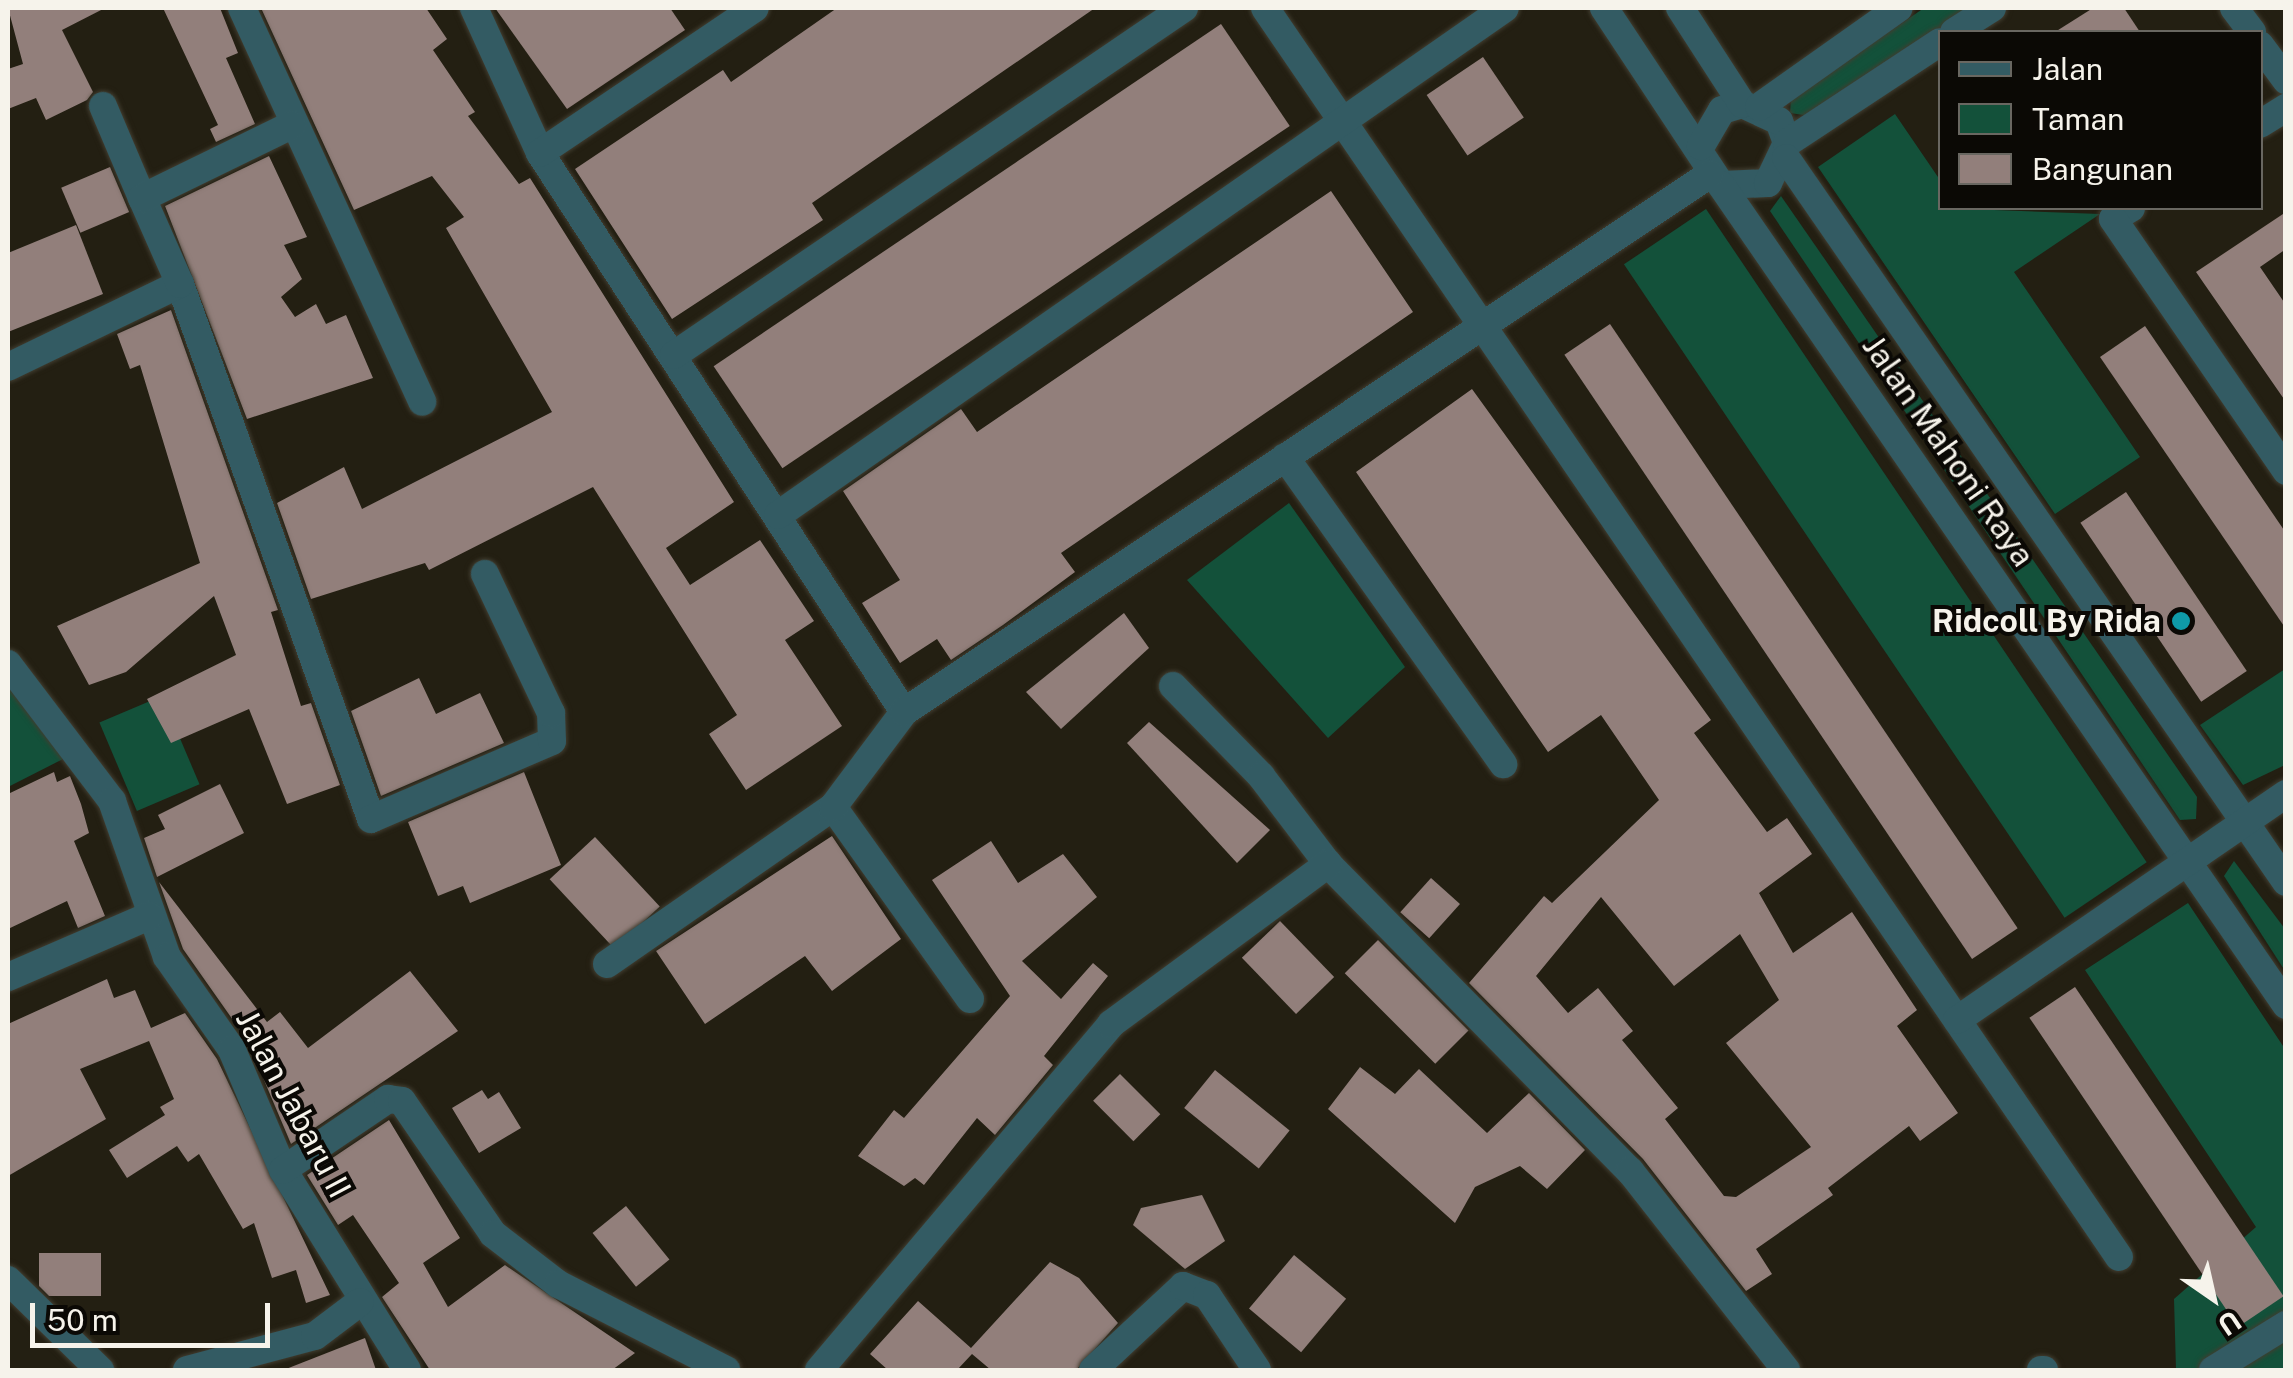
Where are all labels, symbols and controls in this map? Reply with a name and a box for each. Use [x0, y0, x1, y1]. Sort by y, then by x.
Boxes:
legend [1938, 30, 2263, 210]
text: Jalan [2032, 51, 2103, 87]
text: Taman [2032, 101, 2124, 137]
text: Bangunan [2032, 151, 2173, 187]
street label: Jalan Mahoni Raya [1854, 328, 2042, 574]
place label: Ridcoll By Rida [1932, 602, 2161, 640]
marker: Ridcoll By Rida [2170, 610, 2192, 632]
street label: Jalan Jabaru II [227, 1003, 359, 1205]
north arrow [2163, 1248, 2263, 1348]
scale bar [35, 1283, 275, 1345]
text: 50 m [47, 1302, 118, 1338]
text: U [2212, 1304, 2248, 1343]

